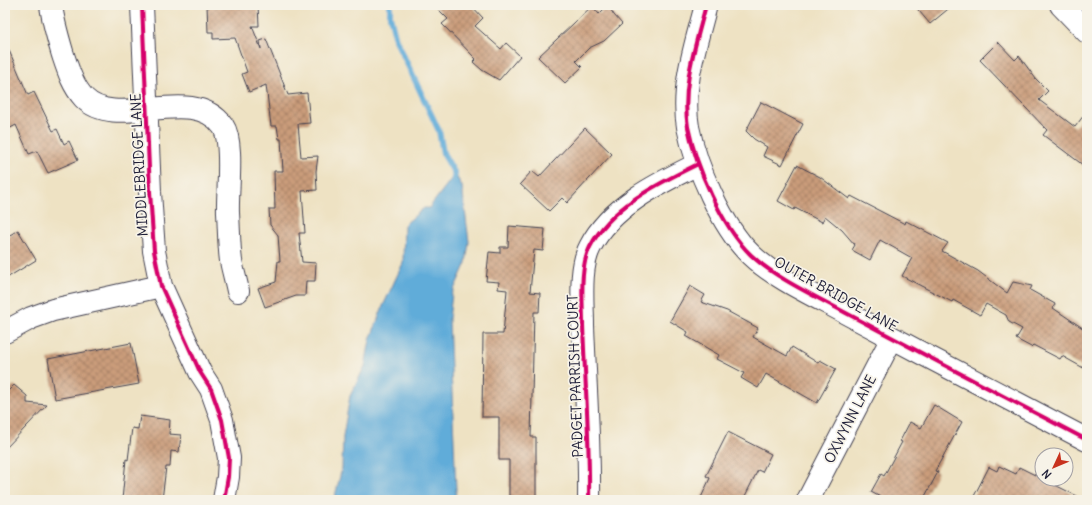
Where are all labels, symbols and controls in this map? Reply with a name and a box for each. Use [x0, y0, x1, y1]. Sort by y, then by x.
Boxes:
street label: MIDDLEBRIDGE LANE [126, 93, 152, 237]
street label: OUTER BRIDGE LANE [771, 253, 901, 335]
street label: PADGET PARRISH COURT [563, 294, 587, 458]
street label: OXWYNN LANE [820, 372, 880, 466]
north arrow [1034, 447, 1074, 487]
text: N [1039, 466, 1054, 482]

